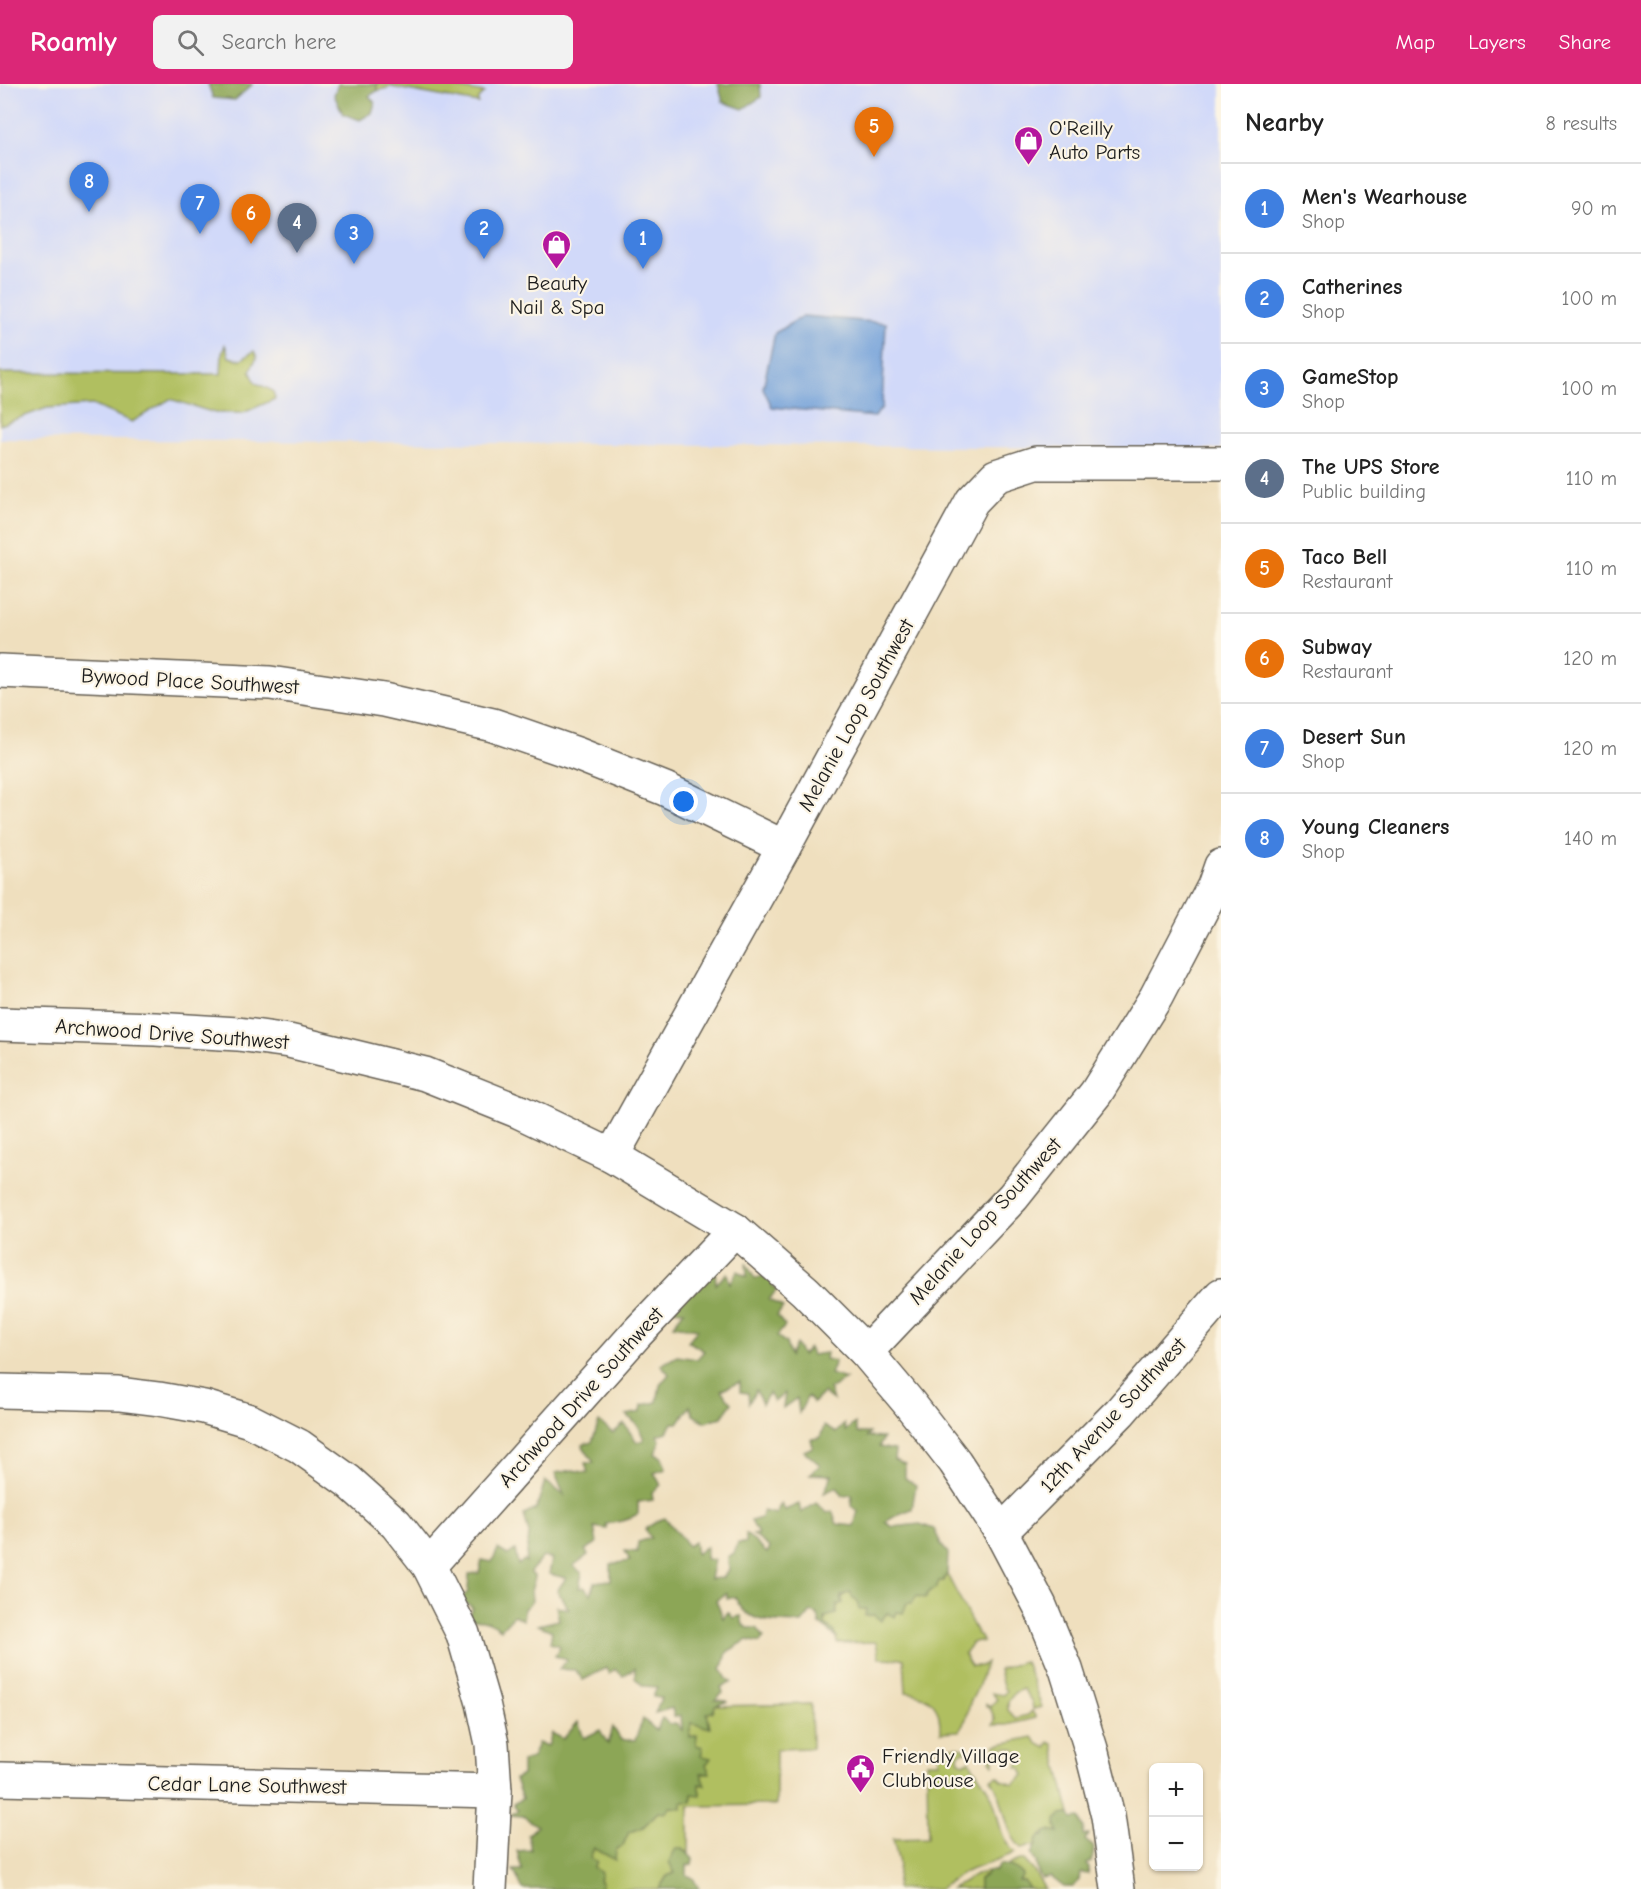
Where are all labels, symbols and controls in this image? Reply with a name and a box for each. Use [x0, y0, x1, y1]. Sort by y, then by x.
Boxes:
search box [153, 15, 573, 69]
text: Roamly [30, 26, 117, 58]
icon: search [174, 26, 207, 59]
text: Search here [222, 29, 336, 55]
text: Map [1396, 30, 1435, 54]
text: Layers [1468, 30, 1526, 54]
text: Share [1559, 30, 1611, 54]
pin: 5 [854, 107, 894, 157]
text: Nearby [1245, 108, 1324, 138]
text: 8 results [1545, 112, 1617, 135]
place label: O'Reilly Auto Parts [1049, 116, 1140, 164]
shop icon: O'Reilly Auto Parts [1012, 124, 1044, 166]
pin: 8 [70, 162, 109, 212]
pin: 7 [180, 184, 220, 234]
text: Men's Wearhouse [1302, 184, 1467, 210]
pin: 6 [232, 194, 270, 244]
text: 1 [1261, 197, 1268, 220]
text: 90 m [1571, 197, 1617, 220]
pin: 4 [278, 204, 316, 253]
pin: 2 [464, 210, 504, 259]
text: Shop [1302, 210, 1345, 233]
pin: 3 [334, 214, 374, 264]
pin: 1 [624, 220, 662, 269]
shop icon: Beauty Nail & Spa [541, 228, 573, 270]
place label: Beauty Nail & Spa [509, 271, 605, 319]
text: Catherines [1302, 274, 1402, 300]
text: 2 [1260, 287, 1269, 310]
text: 100 m [1562, 287, 1617, 310]
text: Shop [1302, 300, 1345, 323]
text: GameStop [1302, 364, 1399, 390]
text: 3 [1260, 377, 1269, 400]
text: 100 m [1562, 377, 1617, 400]
text: Shop [1302, 390, 1345, 413]
text: The UPS Store [1302, 454, 1440, 480]
text: 4 [1260, 467, 1269, 490]
text: 110 m [1566, 467, 1617, 490]
text: Public building [1302, 480, 1426, 503]
text: Taco Bell [1302, 544, 1387, 570]
text: 5 [1259, 557, 1270, 580]
text: 110 m [1566, 557, 1617, 580]
text: Restaurant [1302, 570, 1392, 593]
street label: Melanie Loop Southwest [793, 614, 919, 815]
text: Subway [1302, 634, 1372, 660]
text: 6 [1259, 647, 1270, 670]
text: 120 m [1563, 647, 1617, 670]
text: Restaurant [1302, 660, 1392, 683]
street label: Bywood Place Southwest [81, 663, 300, 699]
text: Desert Sun [1302, 724, 1406, 750]
text: 7 [1260, 737, 1269, 760]
text: 120 m [1563, 737, 1617, 760]
text: Shop [1302, 750, 1345, 773]
your location [669, 787, 698, 816]
text: Young Cleaners [1302, 814, 1449, 840]
text: 8 [1259, 827, 1270, 850]
text: 140 m [1564, 827, 1617, 850]
text: Shop [1302, 840, 1345, 863]
street label: Archwood Drive Southwest [54, 1014, 291, 1054]
street label: Melanie Loop Southwest [904, 1132, 1067, 1309]
street label: Archwood Drive Southwest [494, 1301, 669, 1492]
street label: 12th Avenue Southwest [1035, 1332, 1192, 1497]
place label: Friendly Village Clubhouse [882, 1744, 1019, 1792]
public building icon: Friendly Village Clubhouse [845, 1752, 877, 1794]
map controls [1149, 1763, 1203, 1871]
button: + [1149, 1763, 1203, 1817]
street label: Cedar Lane Southwest [147, 1771, 348, 1799]
button: − [1149, 1817, 1203, 1871]

